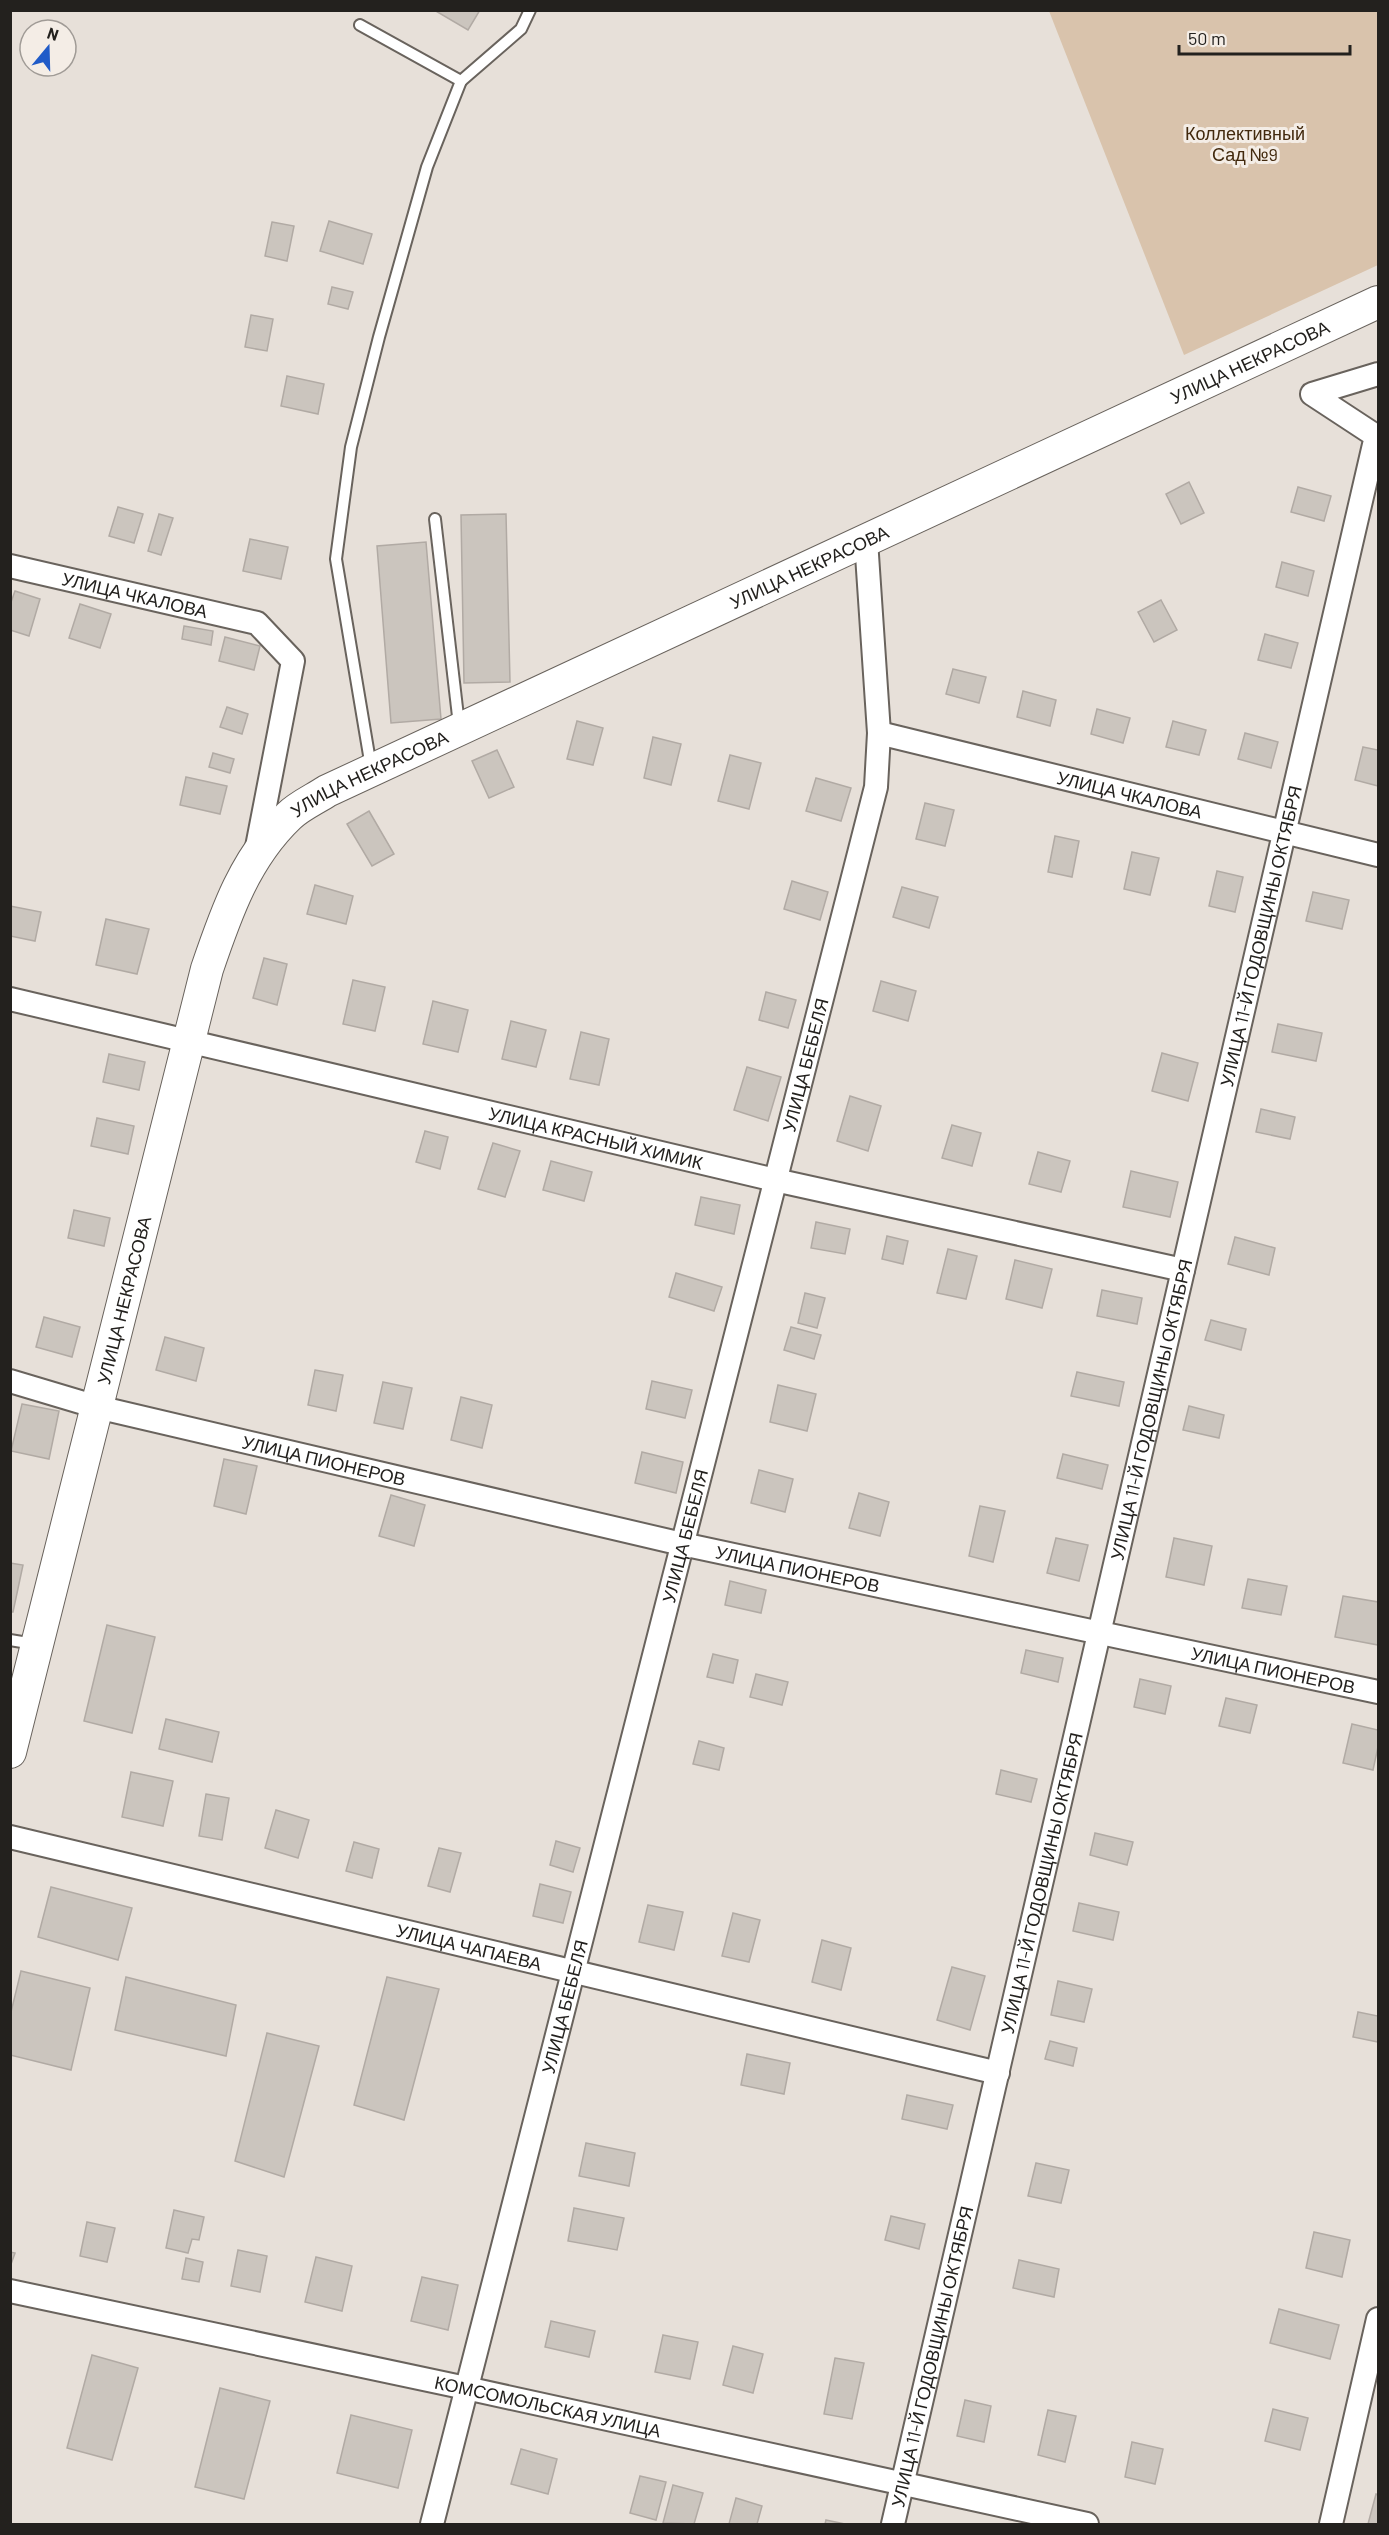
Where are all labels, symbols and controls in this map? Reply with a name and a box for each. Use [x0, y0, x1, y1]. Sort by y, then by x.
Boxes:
north arrow [18, 18, 78, 78]
scale bar [1179, 18, 1350, 56]
text: N [45, 23, 61, 44]
text: 50 m [1188, 27, 1226, 49]
park label: Коллективный Сад №9 [1185, 122, 1305, 165]
street label: УЛИЦА НЕКРАСОВА [1167, 315, 1332, 408]
street label: УЛИЦА НЕКРАСОВА [726, 520, 892, 613]
street label: УЛИЦА ЧКАЛОВА [60, 567, 210, 622]
street label: УЛИЦА НЕКРАСОВА [286, 725, 451, 821]
street label: УЛИЦА ЧКАЛОВА [1055, 766, 1204, 823]
street label: УЛИЦА 11-Й ГОДОВЩИНЫ ОКТЯБРЯ [1215, 783, 1306, 1089]
street label: УЛИЦА БЕБЕЛЯ [777, 996, 833, 1134]
street label: УЛИЦА КРАСНЫЙ ХИМИК [487, 1102, 706, 1174]
street label: УЛИЦА НЕКРАСОВА [92, 1214, 155, 1386]
street label: УЛИЦА 11-Й ГОДОВЩИНЫ ОКТЯБРЯ [1105, 1257, 1196, 1562]
street label: УЛИЦА ПИОНЕРОВ [240, 1430, 408, 1490]
street label: УЛИЦА БЕБЕЛЯ [657, 1467, 712, 1605]
street label: УЛИЦА ПИОНЕРОВ [714, 1540, 882, 1597]
street label: УЛИЦА ПИОНЕРОВ [1189, 1642, 1357, 1698]
street label: УЛИЦА 11-Й ГОДОВЩИНЫ ОКТЯБРЯ [996, 1730, 1087, 2036]
street label: УЛИЦА ЧАПАЕВА [394, 1919, 544, 1975]
street label: УЛИЦА БЕБЕЛЯ [537, 1938, 592, 2076]
street label: УЛИЦА 11-Й ГОДОВЩИНЫ ОКТЯБРЯ [886, 2204, 977, 2509]
street label: КОМСОМОЛЬСКАЯ УЛИЦА [433, 2371, 663, 2441]

